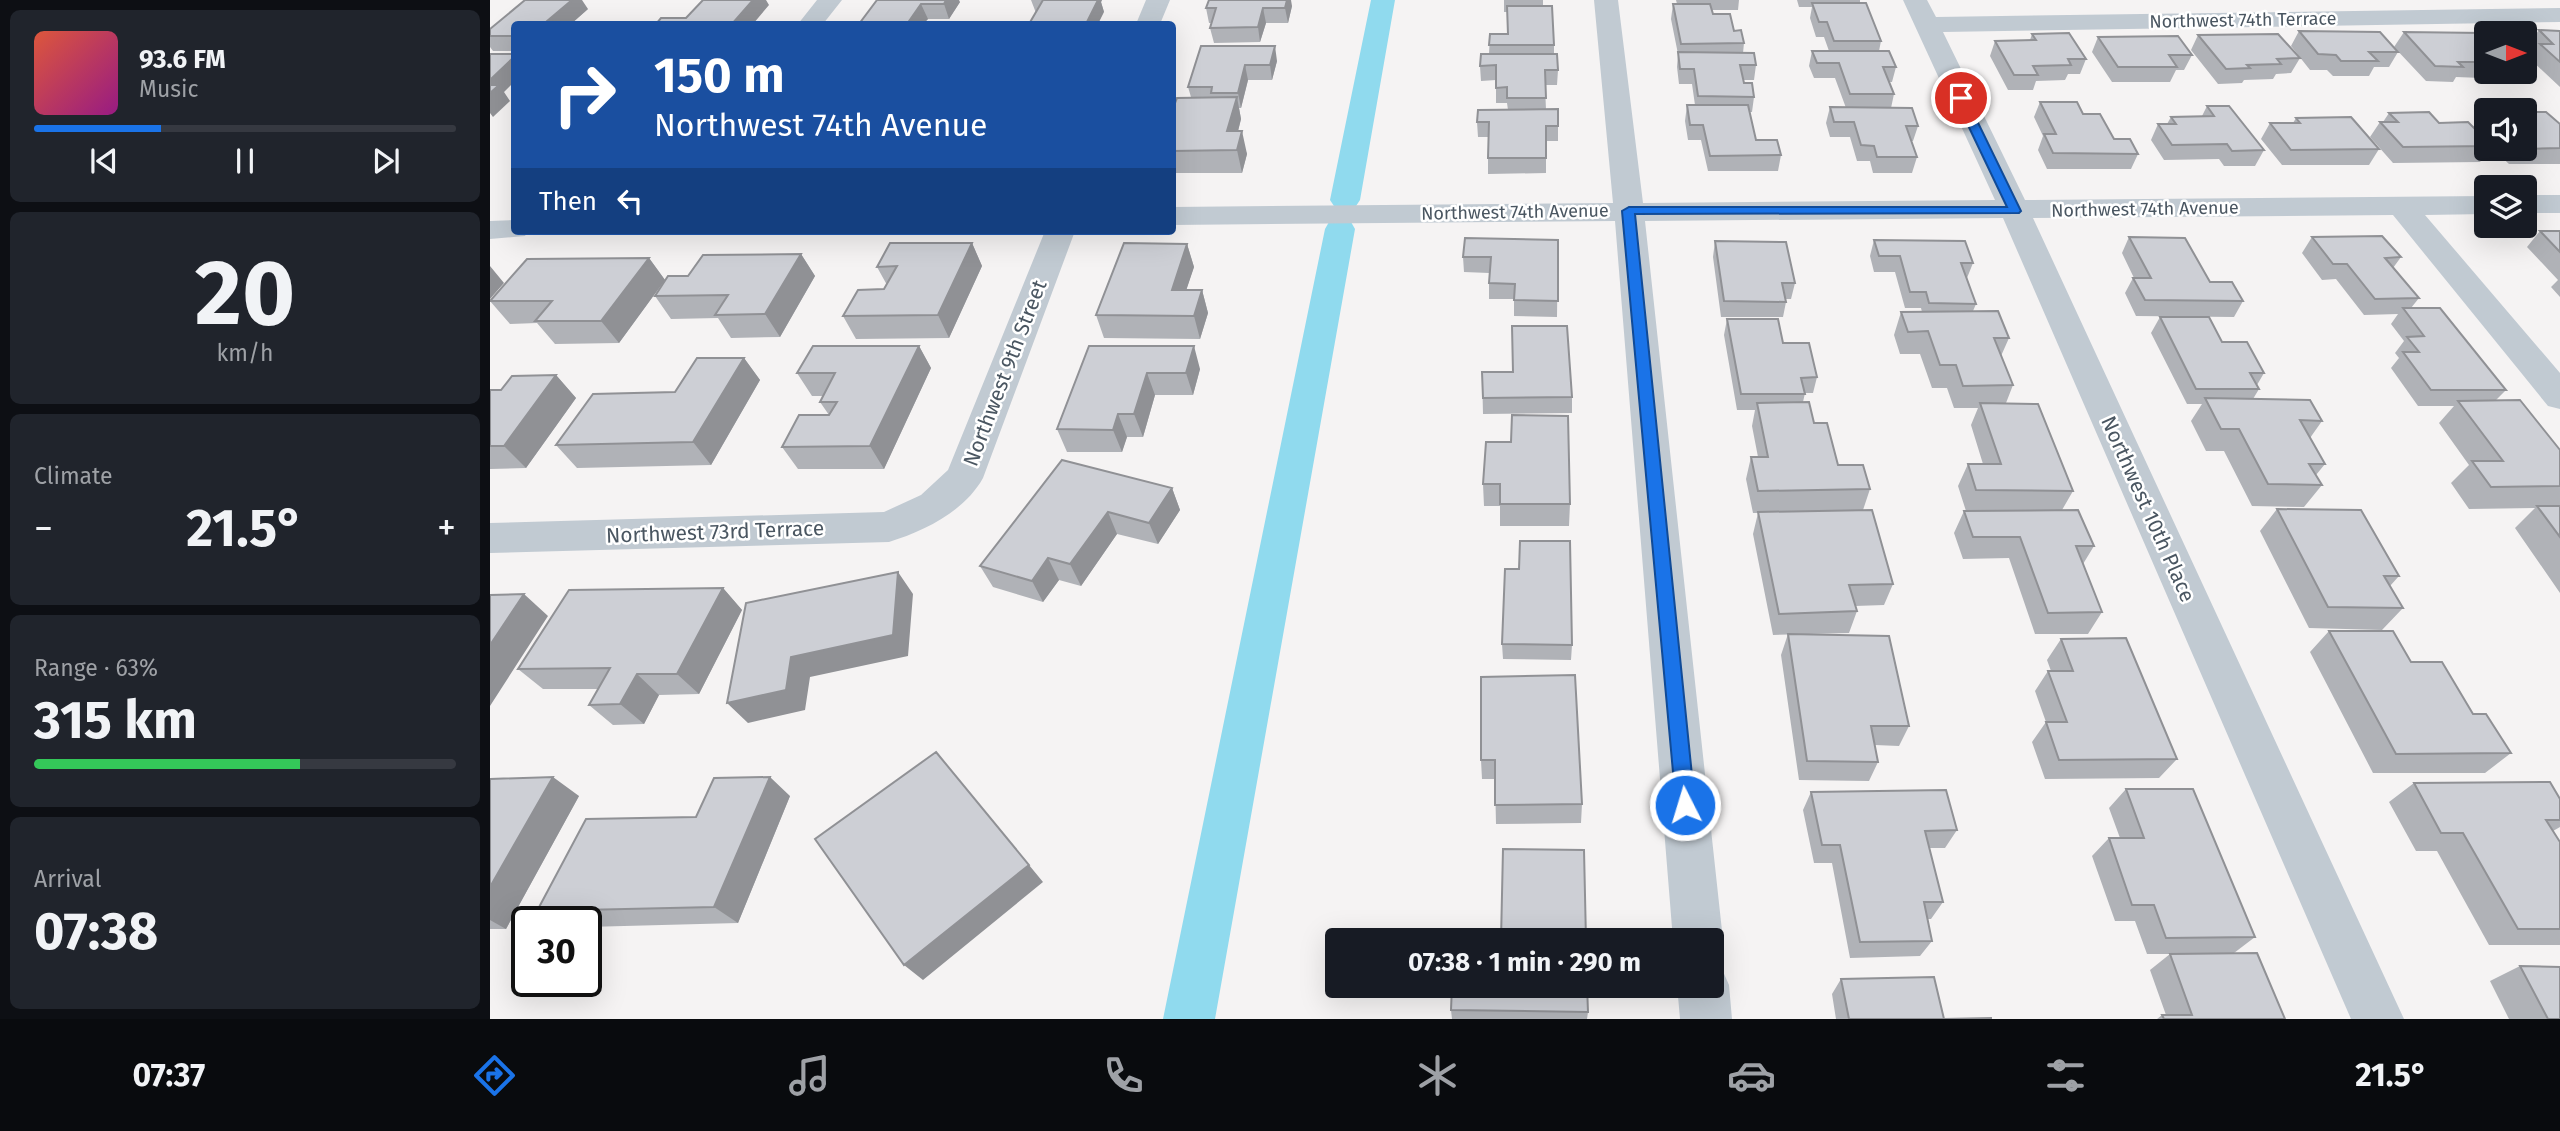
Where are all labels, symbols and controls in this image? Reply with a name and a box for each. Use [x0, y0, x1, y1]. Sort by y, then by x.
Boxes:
street label: Northwest 74th Terrace [2149, 7, 2337, 33]
north arrow [2474, 21, 2538, 84]
map controls [2474, 21, 2537, 238]
text: 93.6 FM [139, 44, 226, 75]
text: 150 m [654, 46, 785, 105]
icon: right [539, 49, 630, 140]
pin [1931, 68, 1991, 128]
text: Music [139, 75, 199, 103]
icon: arrive [1942, 79, 1980, 117]
button: sound [2474, 98, 2537, 161]
text: Northwest 74th Avenue [654, 106, 988, 144]
icon: previous [85, 142, 123, 180]
icon: pause [226, 142, 264, 180]
icon: next [367, 142, 405, 180]
button: layers [2474, 175, 2537, 238]
icon: left [611, 182, 649, 220]
text: Then [539, 186, 597, 217]
street label: Northwest 74th Avenue [2051, 196, 2239, 222]
street label: Northwest 74th Avenue [1421, 199, 1609, 225]
text: 20 [195, 239, 295, 348]
street label: Northwest 9th Street [957, 276, 1053, 470]
text: km/h [217, 339, 273, 367]
street label: Northwest 10th Place [2095, 412, 2201, 606]
text: Climate [34, 462, 113, 490]
text: 21.5° [186, 497, 304, 560]
text: − [34, 505, 53, 551]
text: + [437, 505, 456, 551]
street label: Northwest 73rd Terrace [605, 515, 825, 549]
text: Range · 63% [34, 654, 158, 682]
text: 315 km [34, 689, 197, 752]
position arrow [1648, 768, 1722, 842]
text: Arrival [34, 865, 101, 893]
text: 07:38 [34, 900, 158, 963]
speed limit sign: 30 [511, 906, 602, 997]
text: 07:38 · 1 min · 290 m [1408, 947, 1641, 978]
icon: directions [470, 1051, 519, 1100]
icon: music [785, 1051, 834, 1100]
icon: phone [1099, 1051, 1148, 1100]
icon: climate [1413, 1051, 1462, 1100]
icon: car [1727, 1051, 1776, 1100]
icon: filters [2041, 1051, 2090, 1100]
text: 07:37 [133, 1056, 205, 1094]
text: 21.5° [2355, 1056, 2427, 1094]

